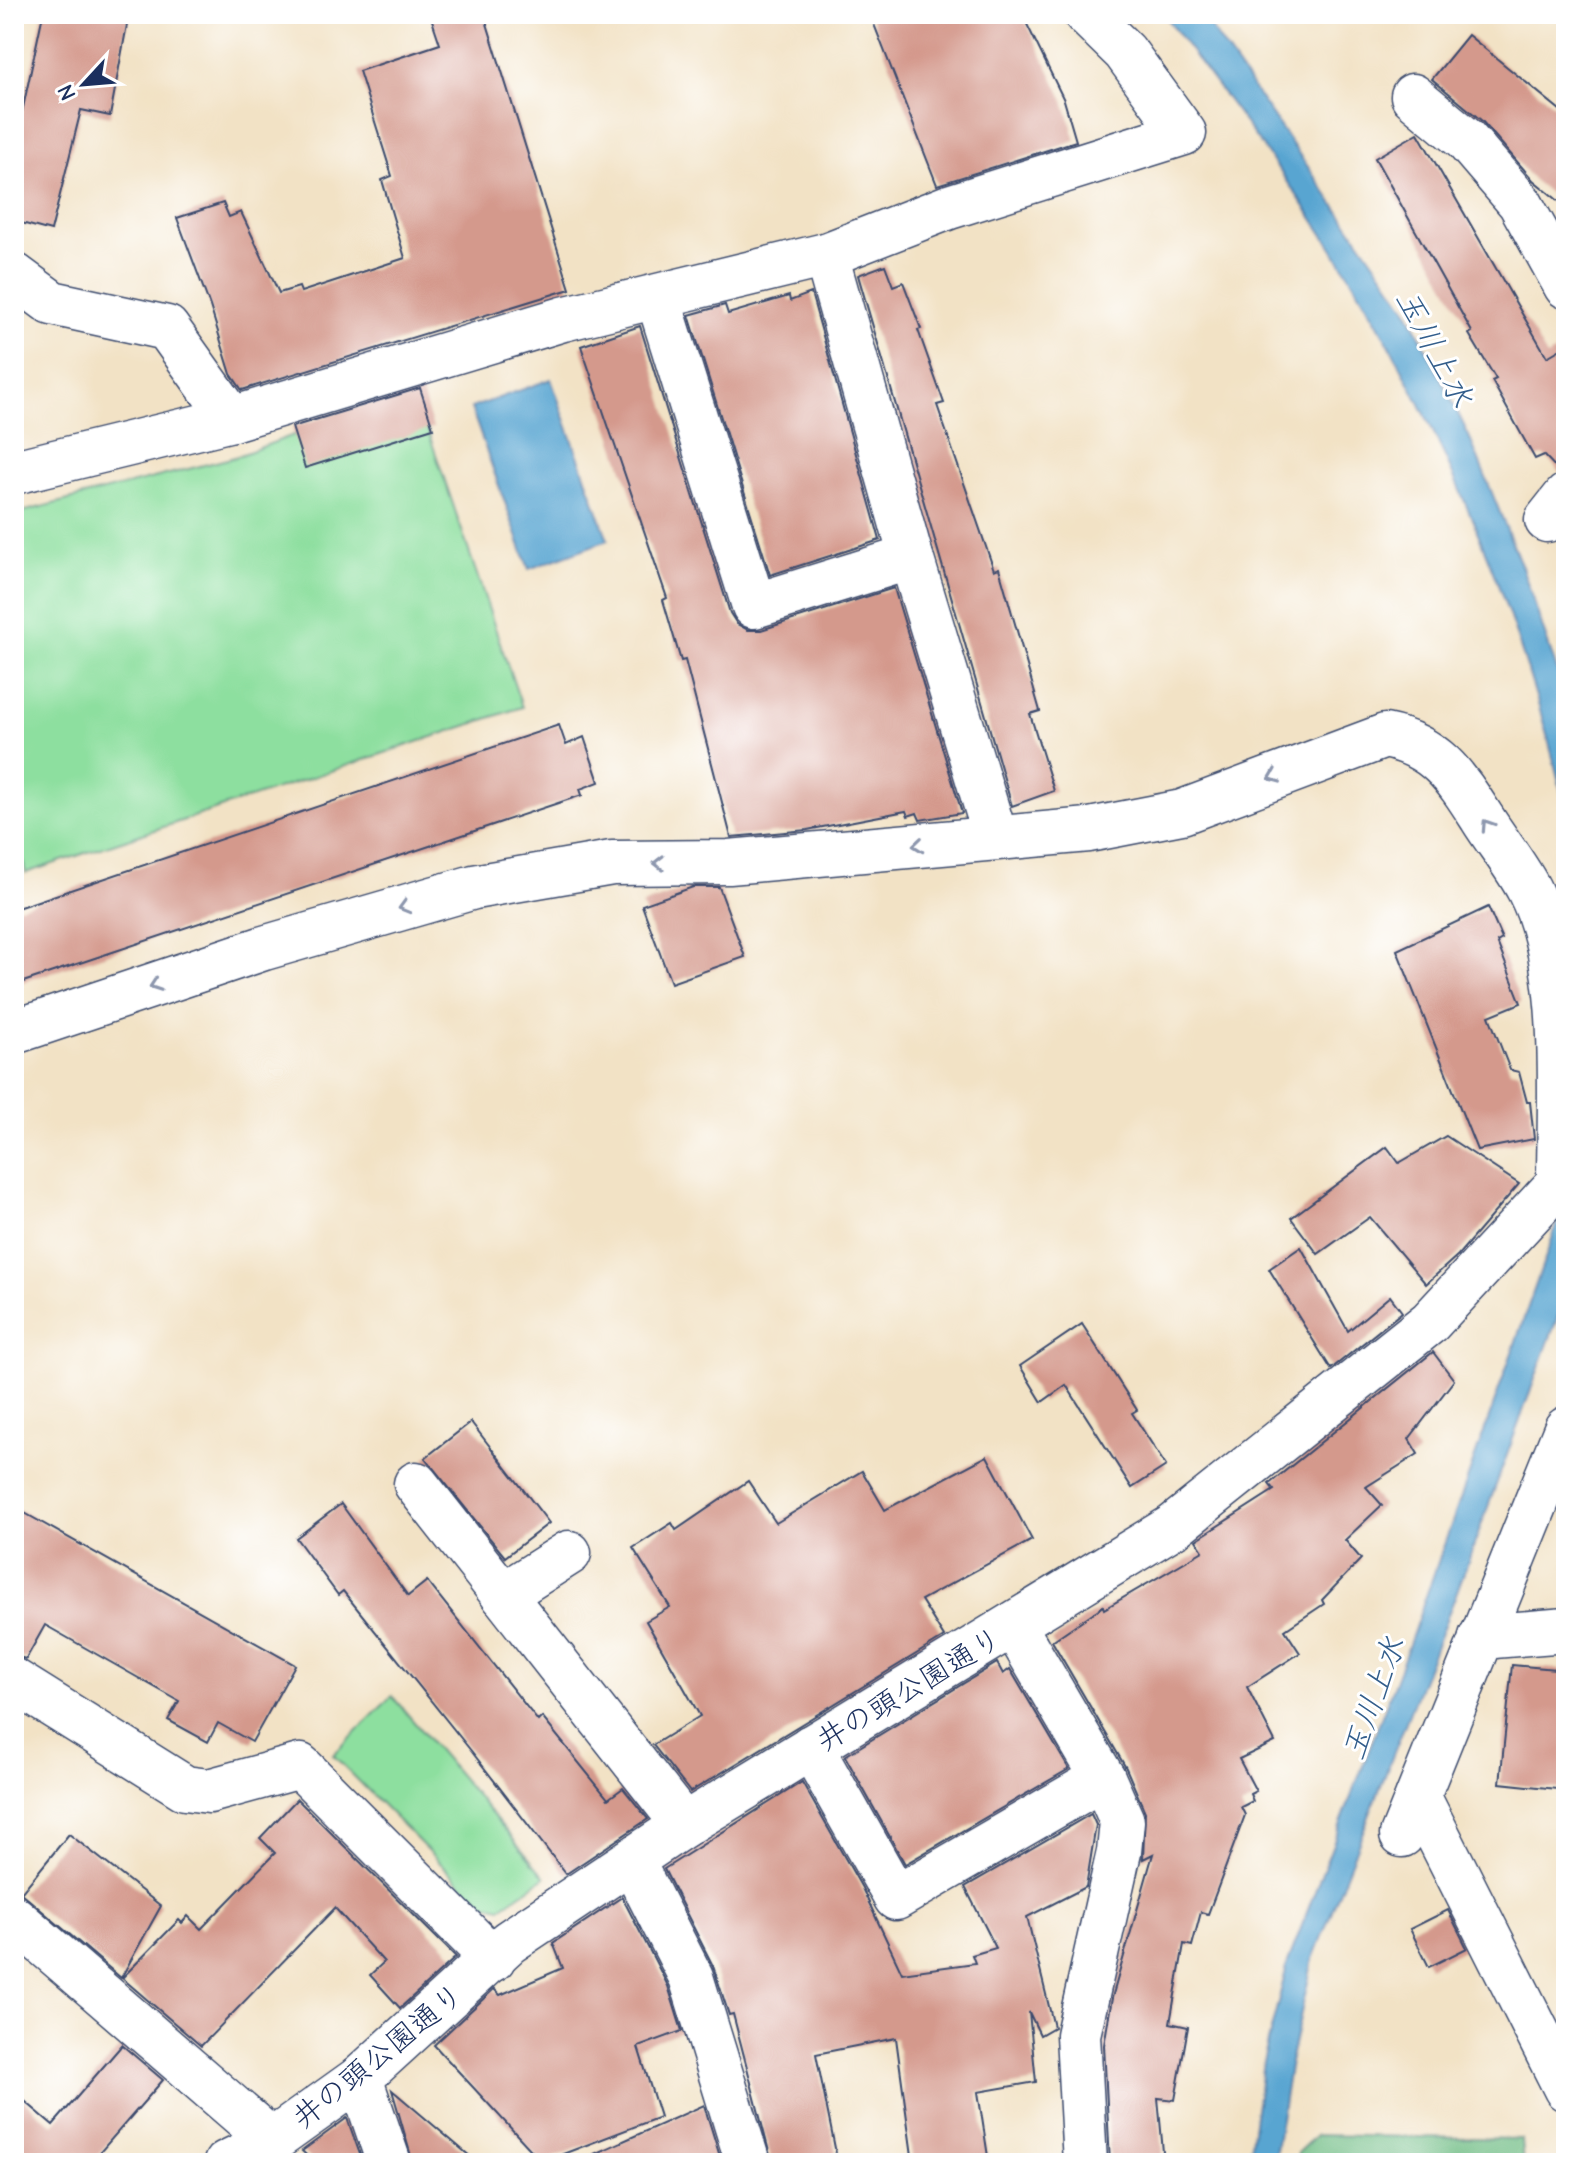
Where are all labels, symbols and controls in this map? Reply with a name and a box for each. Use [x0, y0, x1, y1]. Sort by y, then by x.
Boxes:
north arrow [44, 44, 124, 124]
text: N [52, 80, 82, 104]
water label: 玉川上水 [1388, 283, 1481, 413]
one-way arrow [1268, 767, 1282, 784]
one-way arrow [1481, 819, 1496, 834]
one-way arrow [911, 836, 924, 853]
one-way arrow [652, 854, 665, 872]
one-way arrow [397, 898, 411, 915]
one-way arrow [149, 975, 163, 991]
street label: 井の頭公園通り [810, 1620, 1008, 1759]
water label: 玉川上水 [1334, 1632, 1413, 1765]
street label: 井の頭公園通り [286, 1977, 471, 2136]

